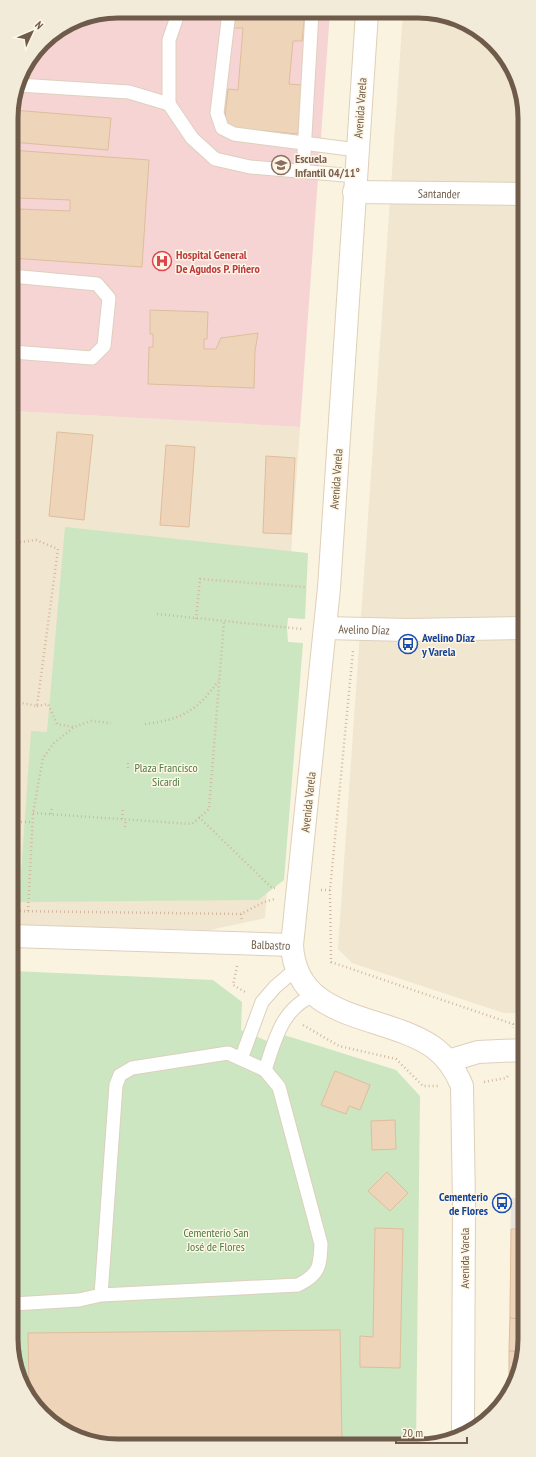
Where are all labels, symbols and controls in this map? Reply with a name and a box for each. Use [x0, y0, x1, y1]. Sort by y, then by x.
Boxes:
north arrow [12, 12, 52, 52]
text: N [32, 18, 46, 32]
street label: Avenida Varela [350, 77, 370, 139]
place label: Escuela Infantil 04/11° [295, 151, 360, 180]
school or university icon: Escuela Infantil 04/11° [270, 154, 292, 176]
street label: Santander [418, 185, 461, 201]
place label: Hospital General De Agudos P. Pińero [176, 247, 261, 276]
hospital icon: Hospital General De Agudos P. Pińero [151, 250, 173, 272]
street label: Avenida Varela [326, 448, 346, 510]
street label: Avelino Díaz [338, 621, 390, 637]
place label: Avelino Díaz y Varela [421, 630, 475, 659]
bus stop icon: Avelino Díaz y Varela [397, 633, 419, 655]
park label: Plaza Francisco Sicardi [134, 760, 198, 789]
street label: Avenida Varela [297, 771, 319, 833]
street label: Balbastro [251, 936, 291, 952]
place label: Cementerio de Flores [439, 1189, 489, 1218]
bus stop icon: Cementerio de Flores [491, 1192, 513, 1214]
park label: Cementerio San José de Flores [183, 1225, 249, 1254]
street label: Avenida Varela [457, 1227, 472, 1288]
scale bar [396, 1419, 467, 1445]
text: 20 m [402, 1425, 423, 1440]

